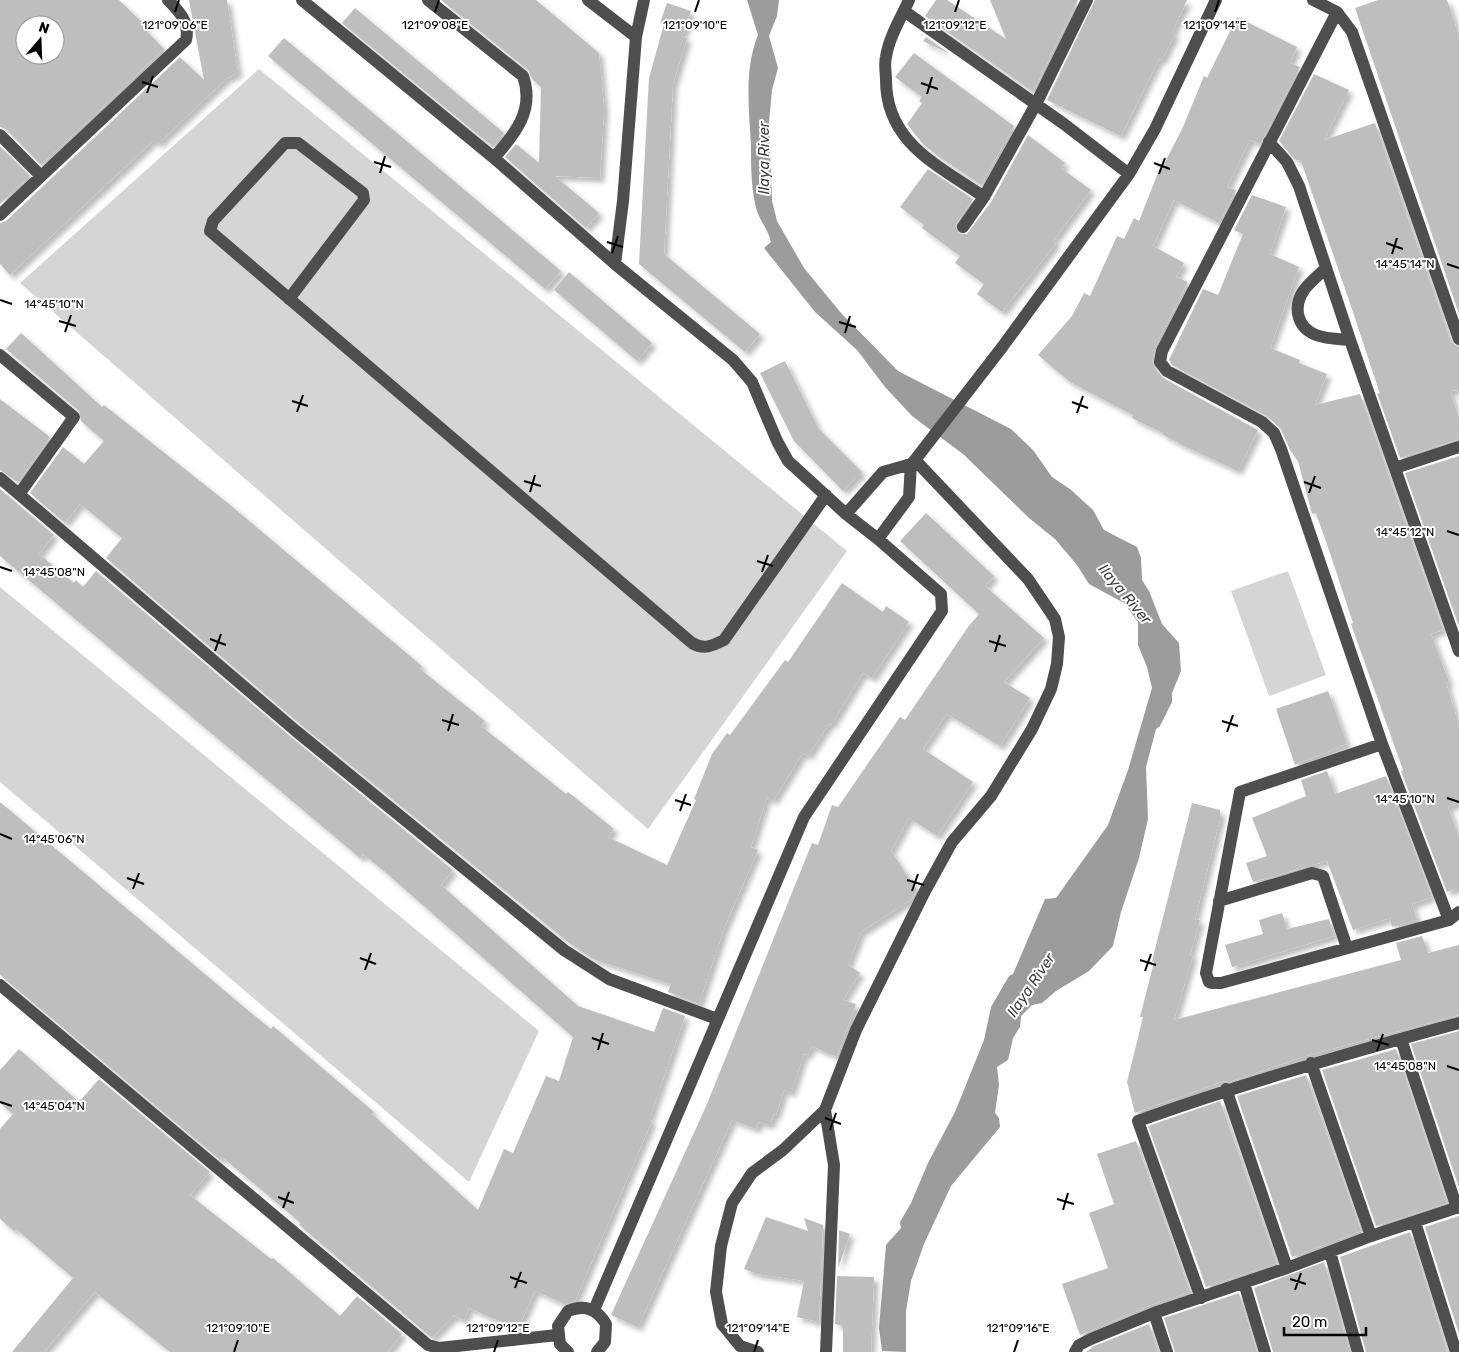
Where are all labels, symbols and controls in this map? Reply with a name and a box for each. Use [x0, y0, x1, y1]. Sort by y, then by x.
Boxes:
north arrow [15, 15, 65, 65]
text: 121°09'06"E [142, 18, 208, 32]
text: 121°09'08"E [402, 18, 468, 32]
text: 121°09'10"E [663, 18, 727, 32]
text: 121°09'12"E [923, 18, 987, 32]
text: 121°09'14"E [1183, 18, 1247, 32]
text: N [37, 19, 52, 38]
water label: Ilaya River [755, 120, 773, 195]
text: 14°45'14"N [1375, 257, 1435, 271]
text: 14°45'10"N [24, 297, 84, 311]
text: 14°45'12"N [1376, 525, 1434, 539]
water label: Ilaya River [1095, 560, 1156, 629]
text: 14°45'08"N [23, 565, 85, 579]
text: 14°45'10"N [1375, 792, 1435, 806]
text: 14°45'06"N [23, 832, 85, 846]
water label: Ilaya River [1003, 949, 1060, 1020]
text: 14°45'08"N [1374, 1059, 1436, 1073]
text: 14°45'04"N [23, 1099, 85, 1113]
scale bar [1284, 1304, 1366, 1336]
text: 20 m [1292, 1313, 1327, 1331]
text: 121°09'10"E [206, 1321, 270, 1335]
text: 121°09'12"E [466, 1321, 530, 1335]
text: 121°09'14"E [726, 1321, 790, 1335]
text: 121°09'16"E [986, 1321, 1050, 1335]

